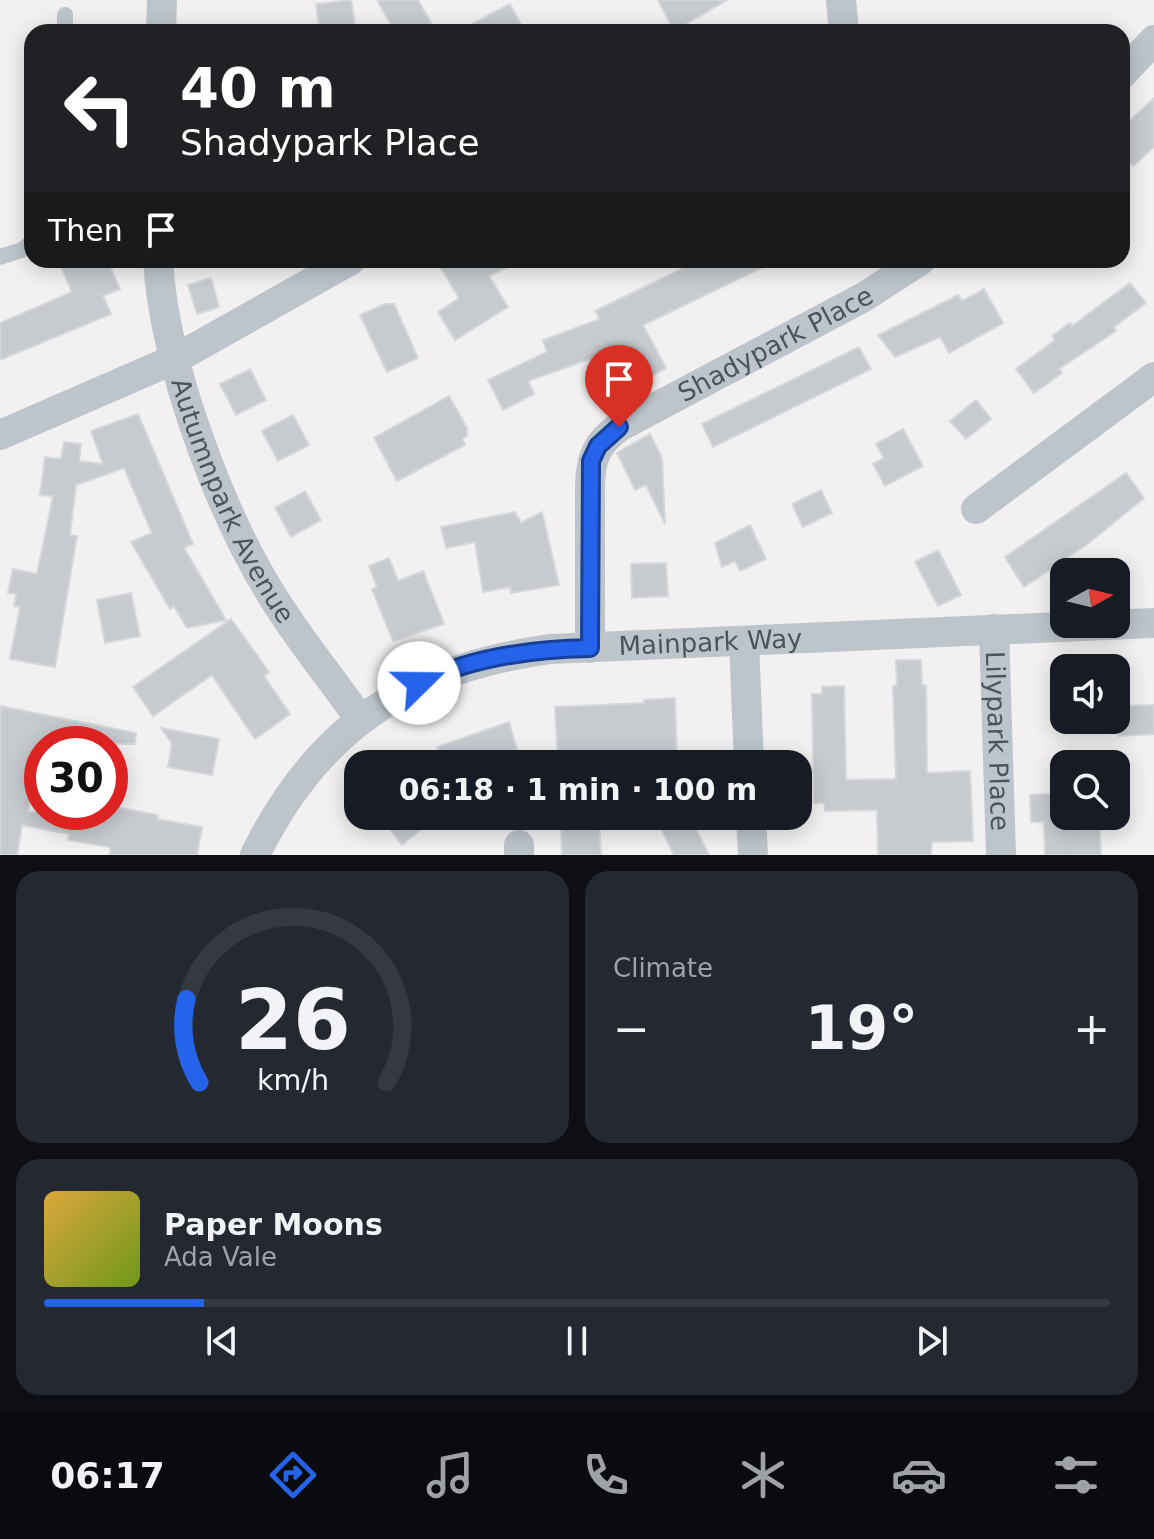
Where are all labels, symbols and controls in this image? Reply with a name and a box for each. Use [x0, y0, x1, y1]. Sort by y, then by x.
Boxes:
text: 40 m [180, 55, 336, 120]
icon: left [48, 56, 152, 160]
text: Shadypark Place [180, 122, 480, 163]
icon: arrive [139, 208, 183, 252]
text: Then [48, 213, 123, 248]
street label: Shadypark Place [673, 280, 878, 408]
pin [585, 345, 653, 427]
icon: arrive [597, 357, 641, 401]
street label: Autumnpark Avenue [165, 375, 301, 629]
north arrow [1050, 558, 1130, 638]
map controls [1050, 558, 1130, 830]
street label: Mainpark Way [618, 623, 803, 661]
position arrow [377, 641, 461, 725]
street label: Lilypark Place [980, 651, 1015, 831]
button: sound [1050, 654, 1130, 734]
speed limit sign: 30 [24, 726, 128, 830]
button: search [1050, 750, 1130, 830]
text: 06:18 · 1 min · 100 m [399, 772, 757, 807]
text: Climate [613, 953, 713, 983]
text: 26 [235, 972, 350, 1069]
text: 19° [805, 993, 918, 1063]
text: − [613, 1003, 650, 1054]
text: + [1073, 1003, 1110, 1054]
text: km/h [256, 1063, 329, 1097]
text: Paper Moons [164, 1207, 383, 1242]
text: Ada Vale [164, 1242, 277, 1272]
icon: previous [200, 1319, 244, 1363]
icon: pause [555, 1319, 599, 1363]
icon: next [910, 1319, 954, 1363]
icon: directions [265, 1447, 321, 1503]
icon: music [422, 1447, 478, 1503]
icon: phone [578, 1447, 634, 1503]
icon: climate [735, 1447, 791, 1503]
icon: car [891, 1447, 947, 1503]
icon: filters [1048, 1447, 1104, 1503]
text: 06:17 [50, 1455, 165, 1496]

